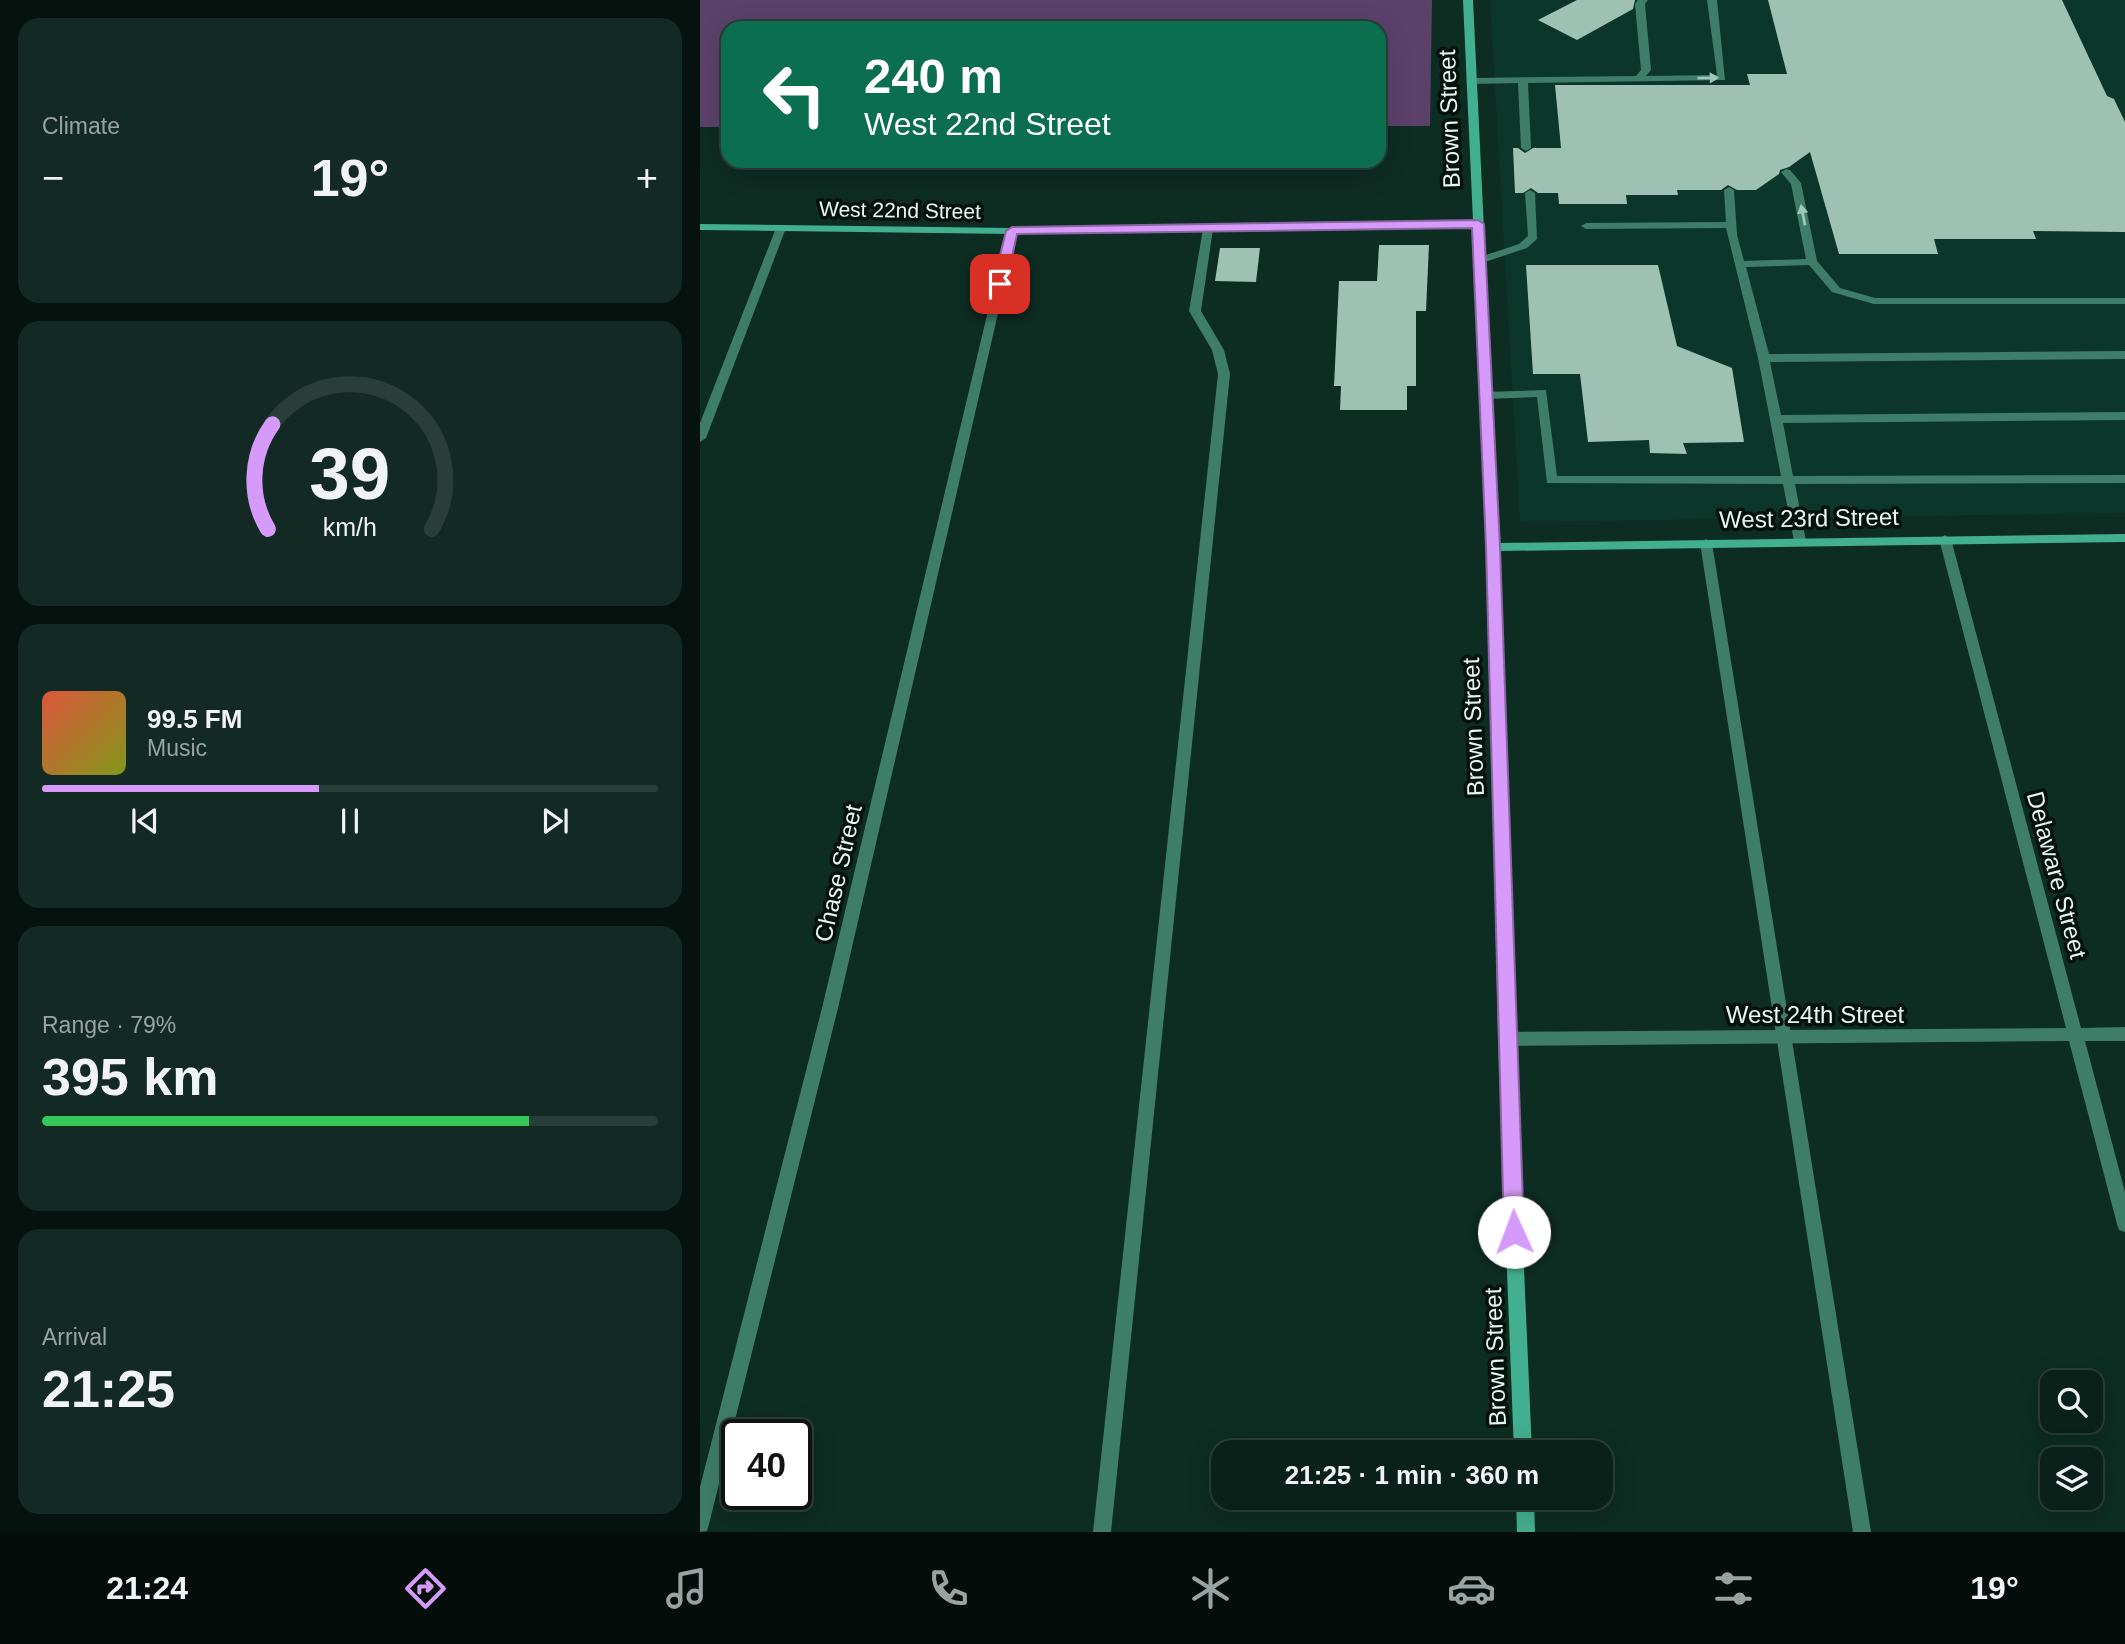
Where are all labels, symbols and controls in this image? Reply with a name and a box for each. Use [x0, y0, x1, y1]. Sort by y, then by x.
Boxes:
icon: left [749, 49, 840, 140]
text: 240 m [864, 49, 1003, 103]
street label: Brown Street [1433, 49, 1465, 189]
one-way arrow [1697, 72, 1719, 84]
text: West 22nd Street [864, 106, 1111, 142]
text: Climate [42, 113, 120, 139]
text: 19° [311, 149, 389, 207]
text: − [42, 157, 64, 199]
text: + [636, 157, 658, 199]
street label: West 22nd Street [819, 197, 981, 223]
one-way arrow [1797, 204, 1808, 226]
pin [970, 254, 1030, 314]
icon: arrive [981, 265, 1019, 303]
text: 39 [310, 434, 390, 515]
street label: West 23rd Street [1719, 503, 1899, 533]
text: km/h [323, 513, 377, 541]
street label: Brown Street [1457, 657, 1489, 797]
text: 99.5 FM [147, 704, 242, 734]
text: Music [147, 735, 207, 761]
street label: Delaware Street [2022, 788, 2092, 962]
street label: Chase Street [809, 801, 867, 944]
icon: previous [126, 802, 164, 840]
icon: pause [331, 802, 369, 840]
icon: next [536, 802, 574, 840]
street label: West 24th Street [1726, 1001, 1904, 1028]
text: Range · 79% [42, 1012, 176, 1038]
text: 395 km [42, 1048, 218, 1106]
position arrow [1477, 1195, 1551, 1269]
street label: Brown Street [1479, 1287, 1511, 1427]
text: Arrival [42, 1324, 107, 1350]
text: 21:25 [42, 1360, 175, 1418]
map controls [2040, 1370, 2103, 1510]
button: search [2040, 1370, 2103, 1433]
speed limit sign: 40 [721, 1419, 812, 1510]
button: layers [2040, 1447, 2103, 1510]
text: 21:25 · 1 min · 360 m [1285, 1460, 1539, 1490]
icon: directions [401, 1564, 450, 1613]
icon: music [662, 1564, 711, 1613]
icon: phone [924, 1564, 973, 1613]
icon: climate [1186, 1564, 1235, 1613]
icon: car [1447, 1564, 1496, 1613]
icon: filters [1709, 1564, 1758, 1613]
text: 21:24 [106, 1570, 188, 1606]
text: 19° [1970, 1570, 2019, 1606]

